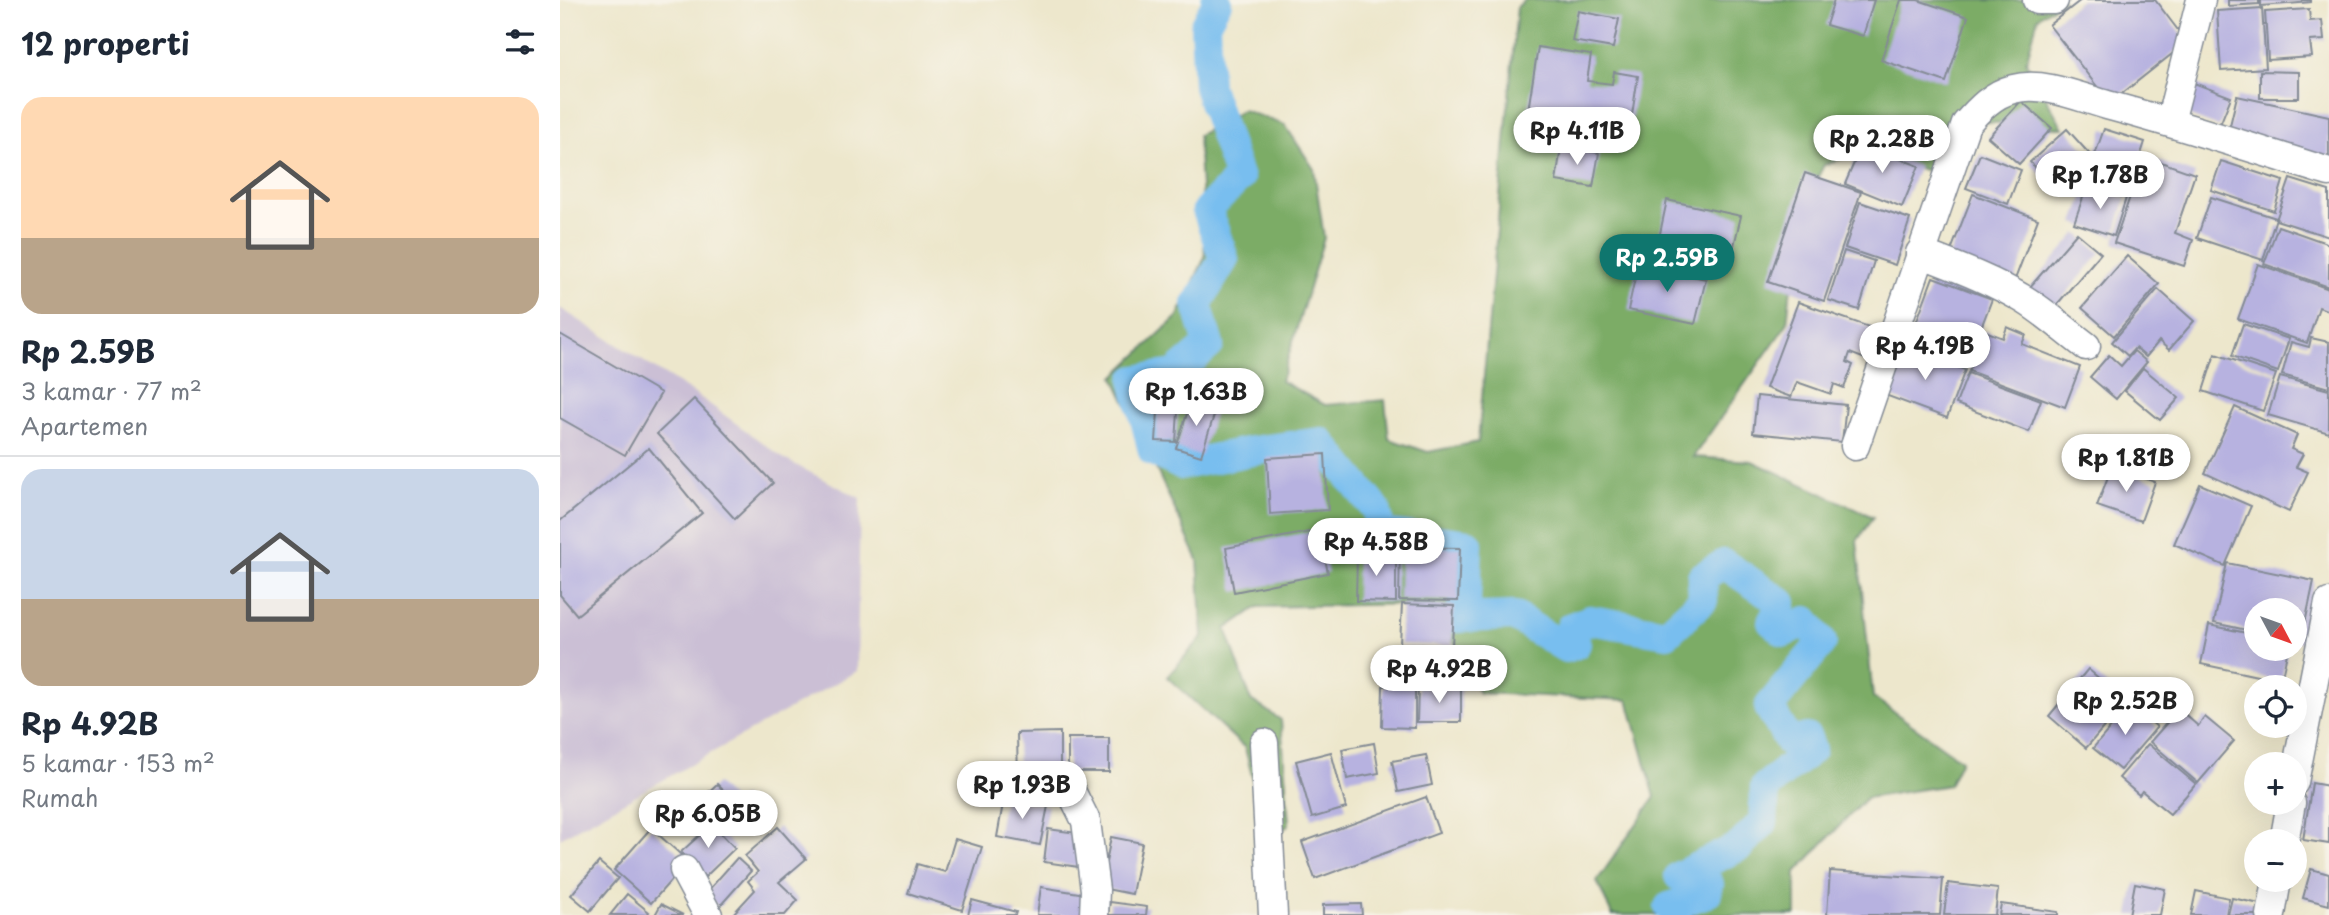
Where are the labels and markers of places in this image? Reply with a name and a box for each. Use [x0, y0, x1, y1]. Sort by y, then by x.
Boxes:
pin: Rp 4.11B [1505, 108, 1649, 167]
pin: Rp 2.28B [1810, 116, 1954, 175]
pin: Rp 1.78B [2028, 152, 2172, 211]
pin: Rp 2.59B [1595, 234, 1739, 294]
pin: Rp 4.19B [1853, 322, 1997, 382]
pin: Rp 1.63B [1124, 368, 1268, 428]
pin: Rp 1.81B [2054, 434, 2198, 494]
pin: Rp 4.58B [1304, 518, 1448, 578]
pin: Rp 4.92B [1367, 646, 1511, 705]
pin: Rp 2.52B [2053, 678, 2197, 737]
pin: Rp 1.93B [950, 762, 1094, 821]
pin: Rp 6.05B [636, 790, 780, 850]

